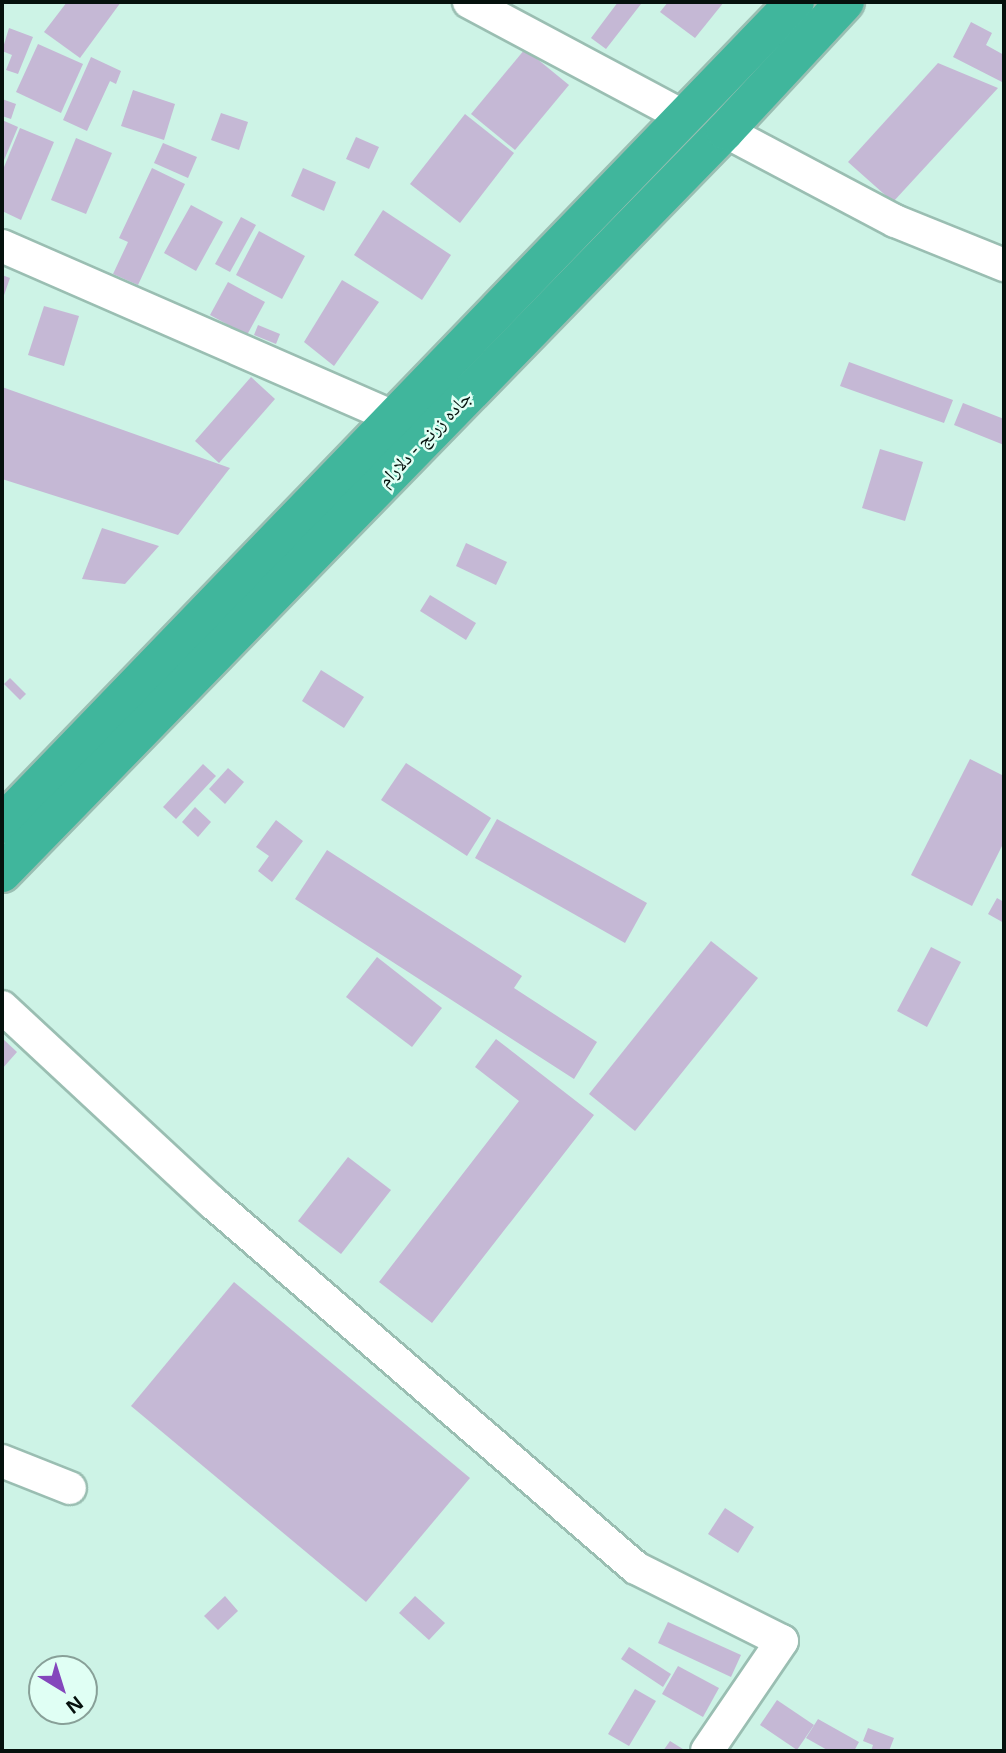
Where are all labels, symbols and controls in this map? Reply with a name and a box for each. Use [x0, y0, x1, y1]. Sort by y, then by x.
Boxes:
street label: جاده زرنج - دلارام [373, 386, 477, 492]
north arrow [28, 1655, 98, 1725]
text: N [61, 1690, 89, 1720]

